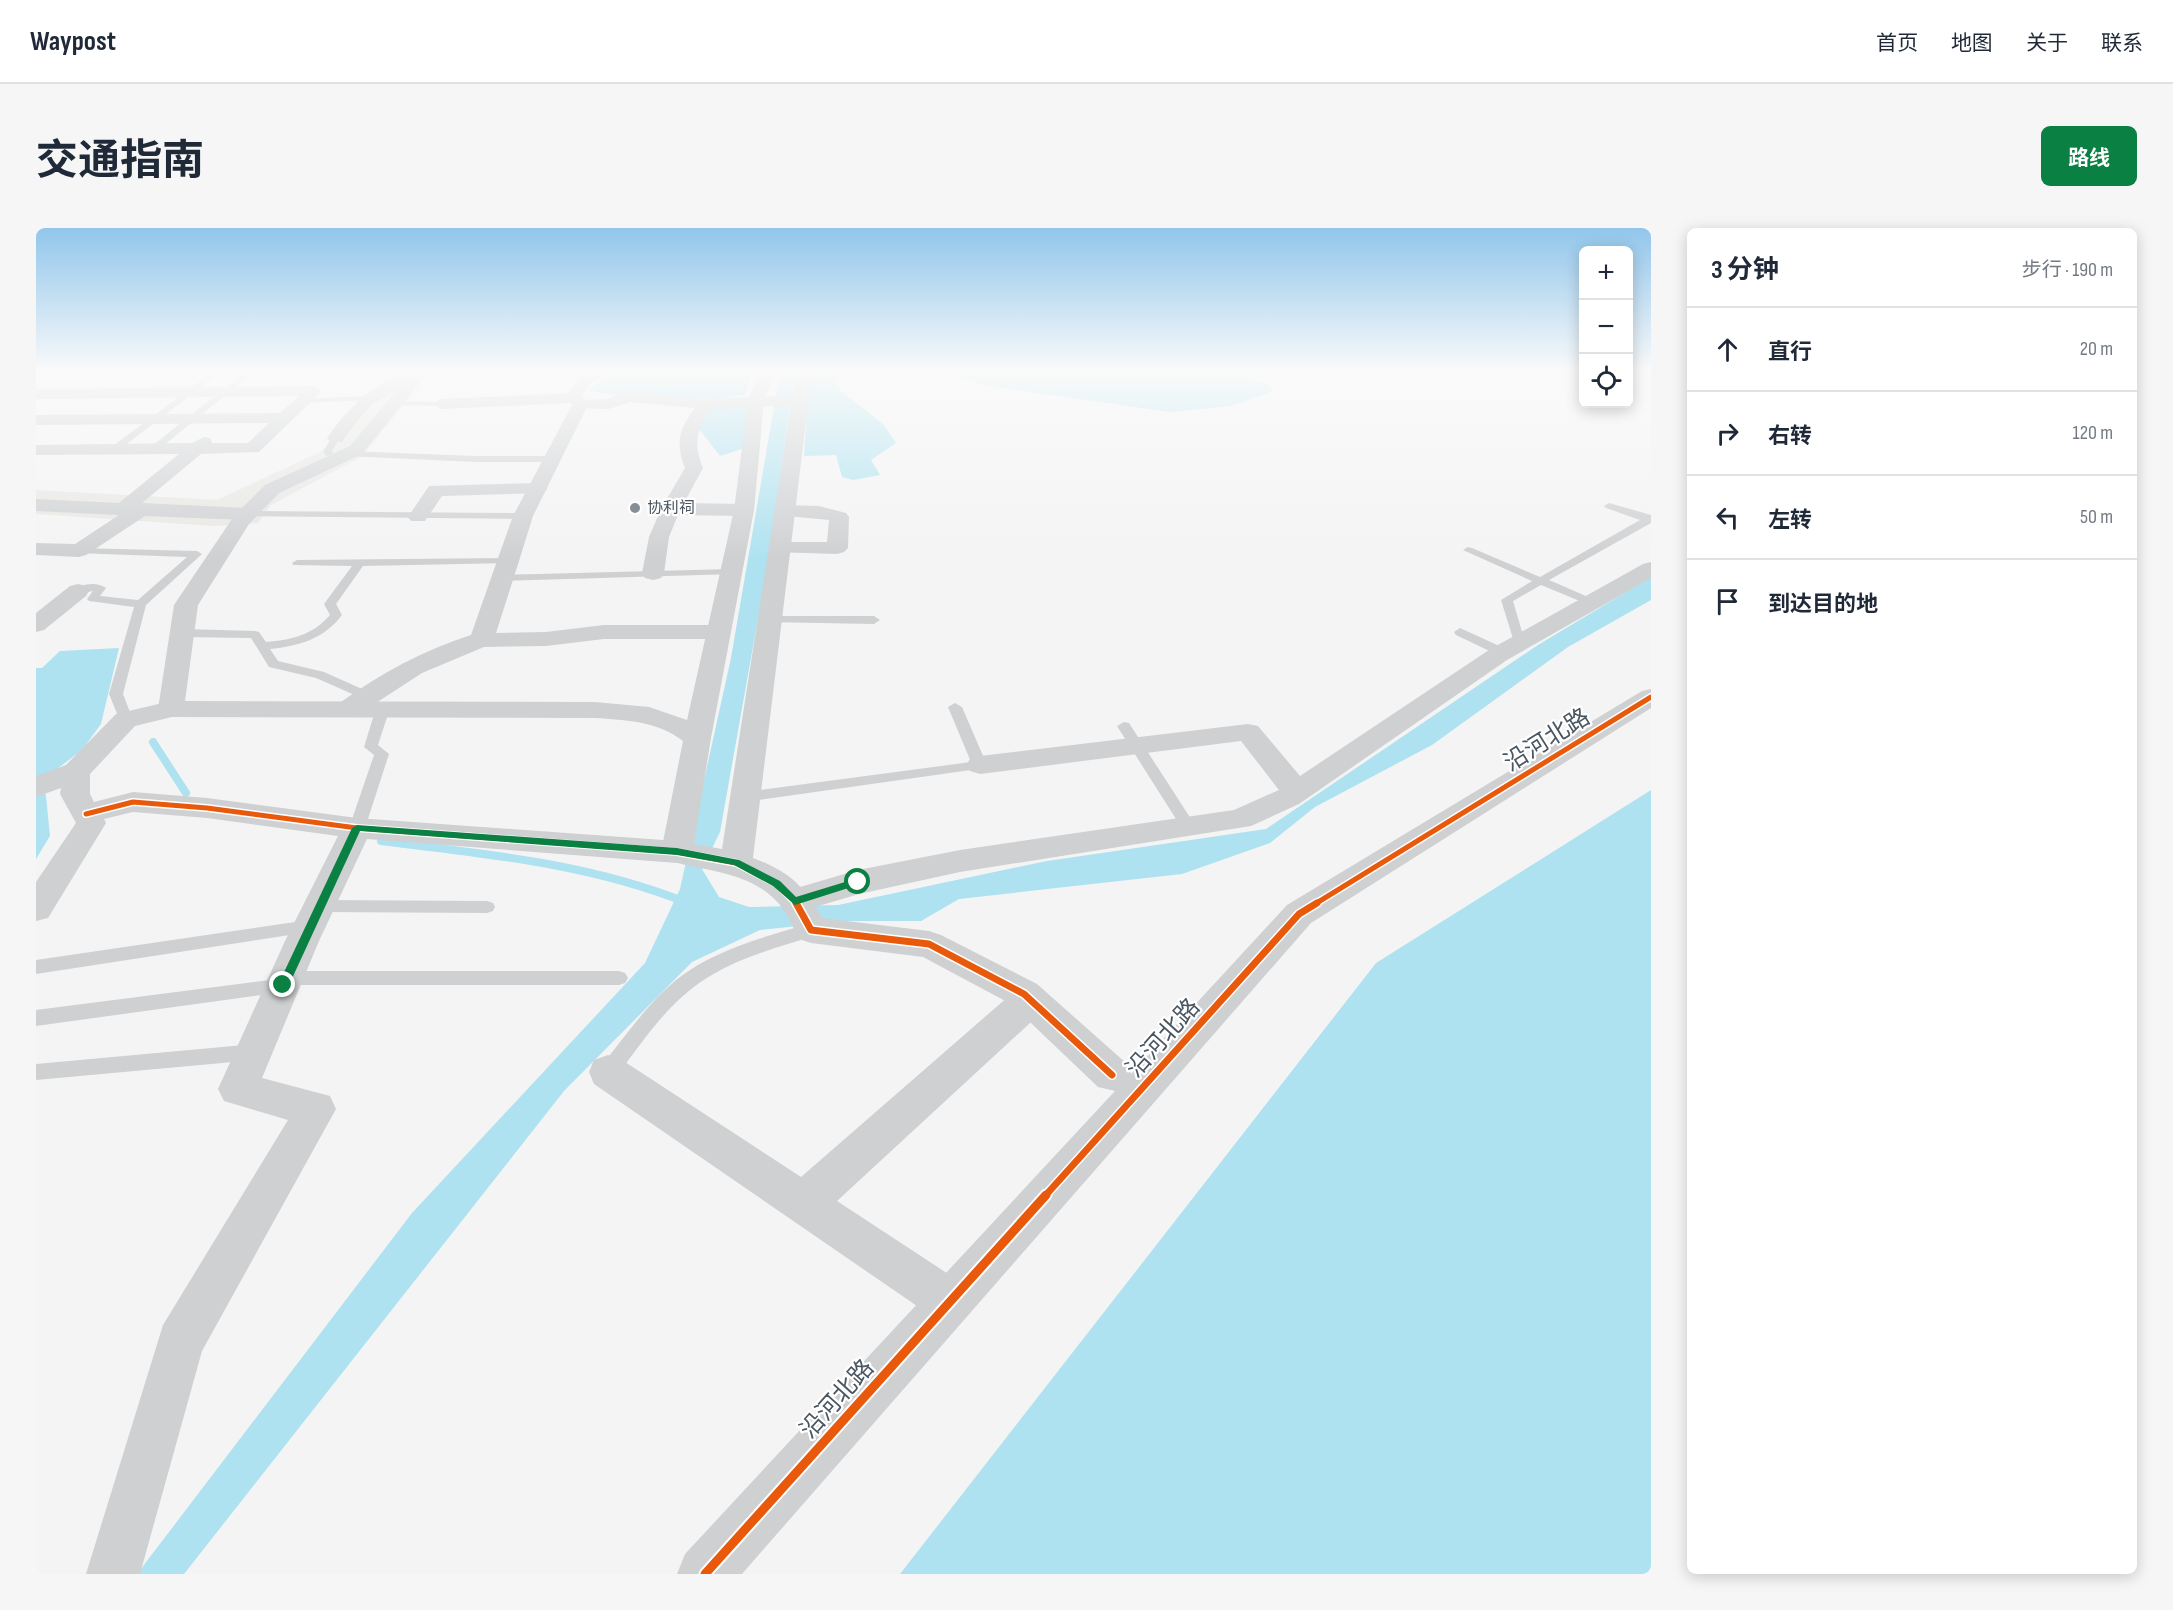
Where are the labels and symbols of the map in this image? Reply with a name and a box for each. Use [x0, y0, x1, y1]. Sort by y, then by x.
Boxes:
place label: 协利祠 [647, 499, 695, 518]
marker: 协利祠 [628, 501, 642, 515]
street label: 沿河北路 [1499, 702, 1595, 778]
route start [844, 868, 870, 894]
route end [269, 971, 295, 997]
street label: 沿河北路 [1120, 993, 1206, 1083]
street label: 沿河北路 [794, 1354, 880, 1444]

